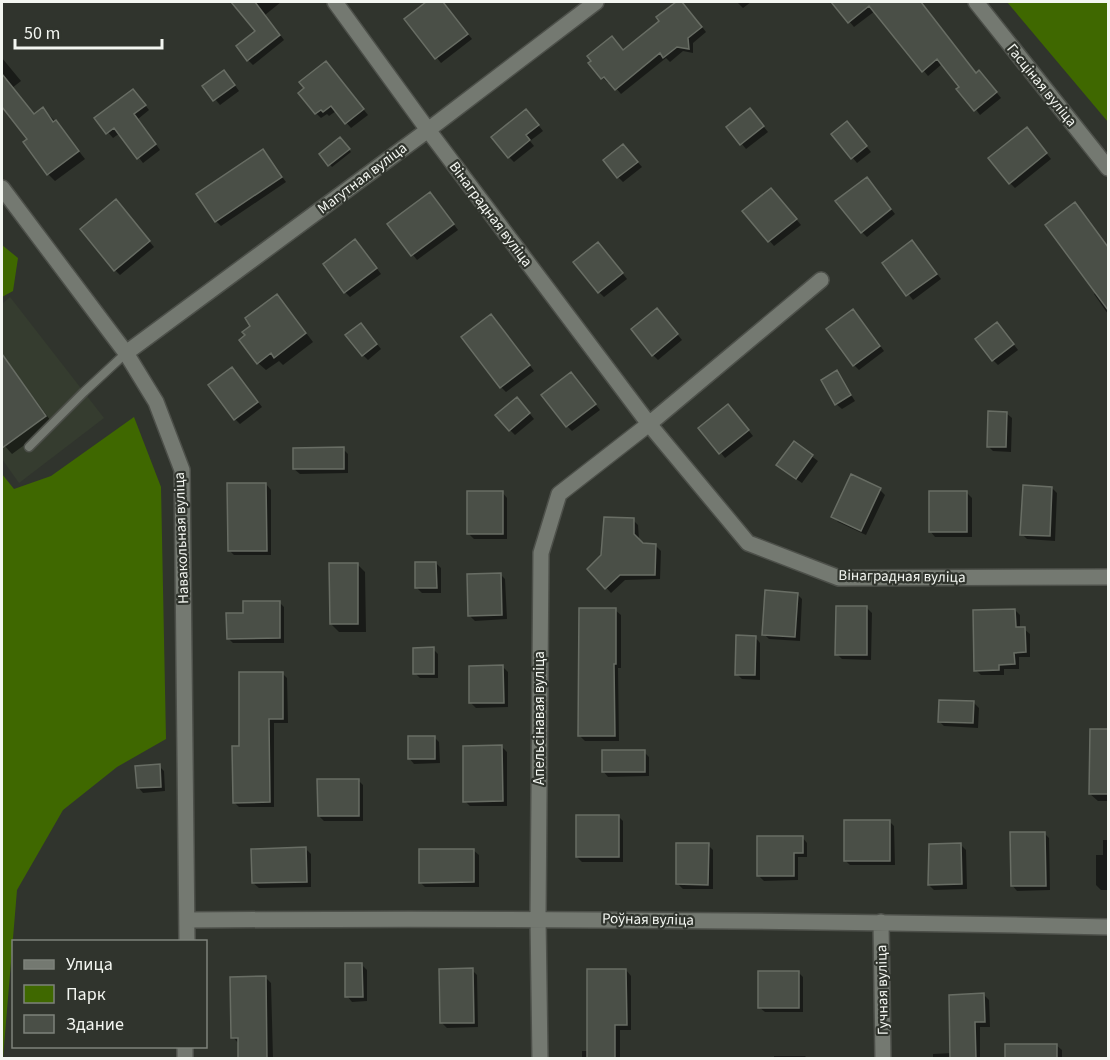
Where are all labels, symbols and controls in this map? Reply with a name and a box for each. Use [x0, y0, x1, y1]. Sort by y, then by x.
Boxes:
scale bar [15, 12, 162, 50]
text: 50 m [24, 21, 60, 46]
street label: Гасціная вуліца [1002, 39, 1082, 131]
street label: Магутная вуліца [313, 138, 411, 219]
street label: Вінаградная вуліца [444, 157, 537, 271]
street label: Навакольная вуліца [169, 472, 194, 604]
street label: Вінаградная вуліца [838, 565, 966, 588]
street label: Апельсінавая вуліца [529, 651, 550, 785]
street label: Роўная вуліца [602, 908, 694, 931]
legend [12, 940, 207, 1048]
street label: Гучная вуліца [871, 945, 894, 1035]
text: Улица [66, 952, 113, 977]
text: Парк [66, 982, 106, 1007]
text: Здание [66, 1012, 124, 1037]

